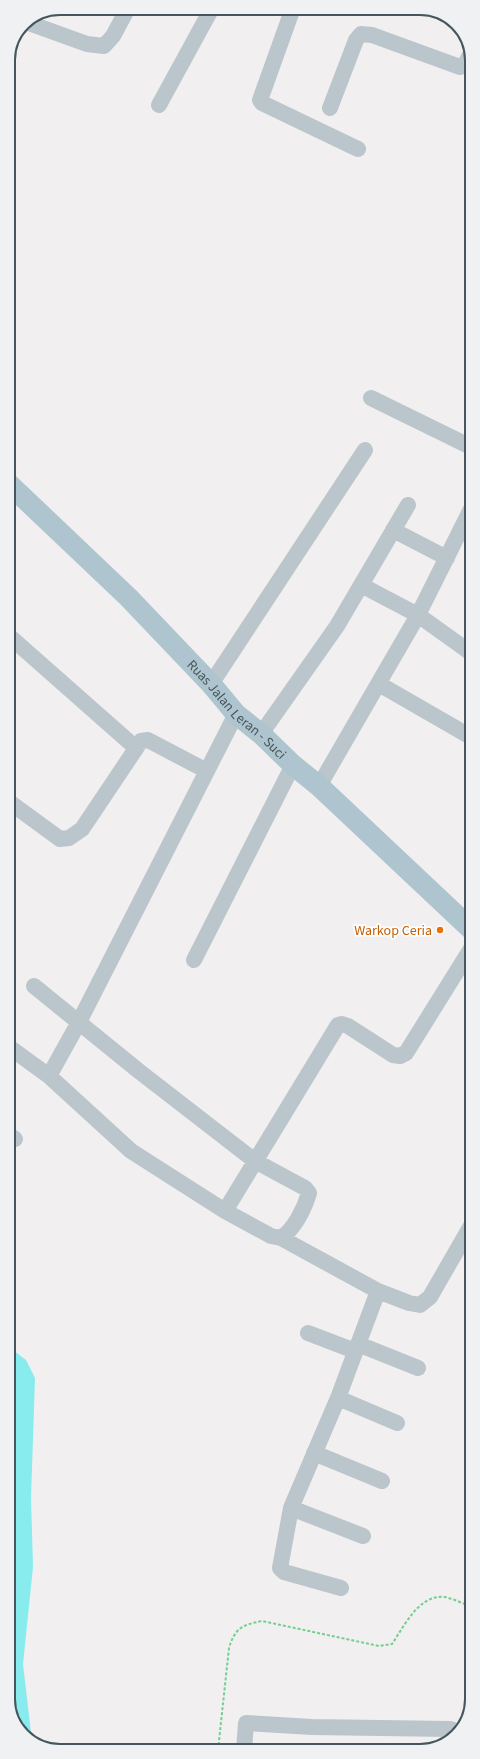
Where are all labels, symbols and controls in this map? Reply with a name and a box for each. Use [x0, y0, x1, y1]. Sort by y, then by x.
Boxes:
street label: Ruas Jalan Leran - Suci [182, 656, 290, 764]
place label: Warkop Ceria [354, 921, 432, 941]
marker: Warkop Ceria [435, 925, 445, 935]

